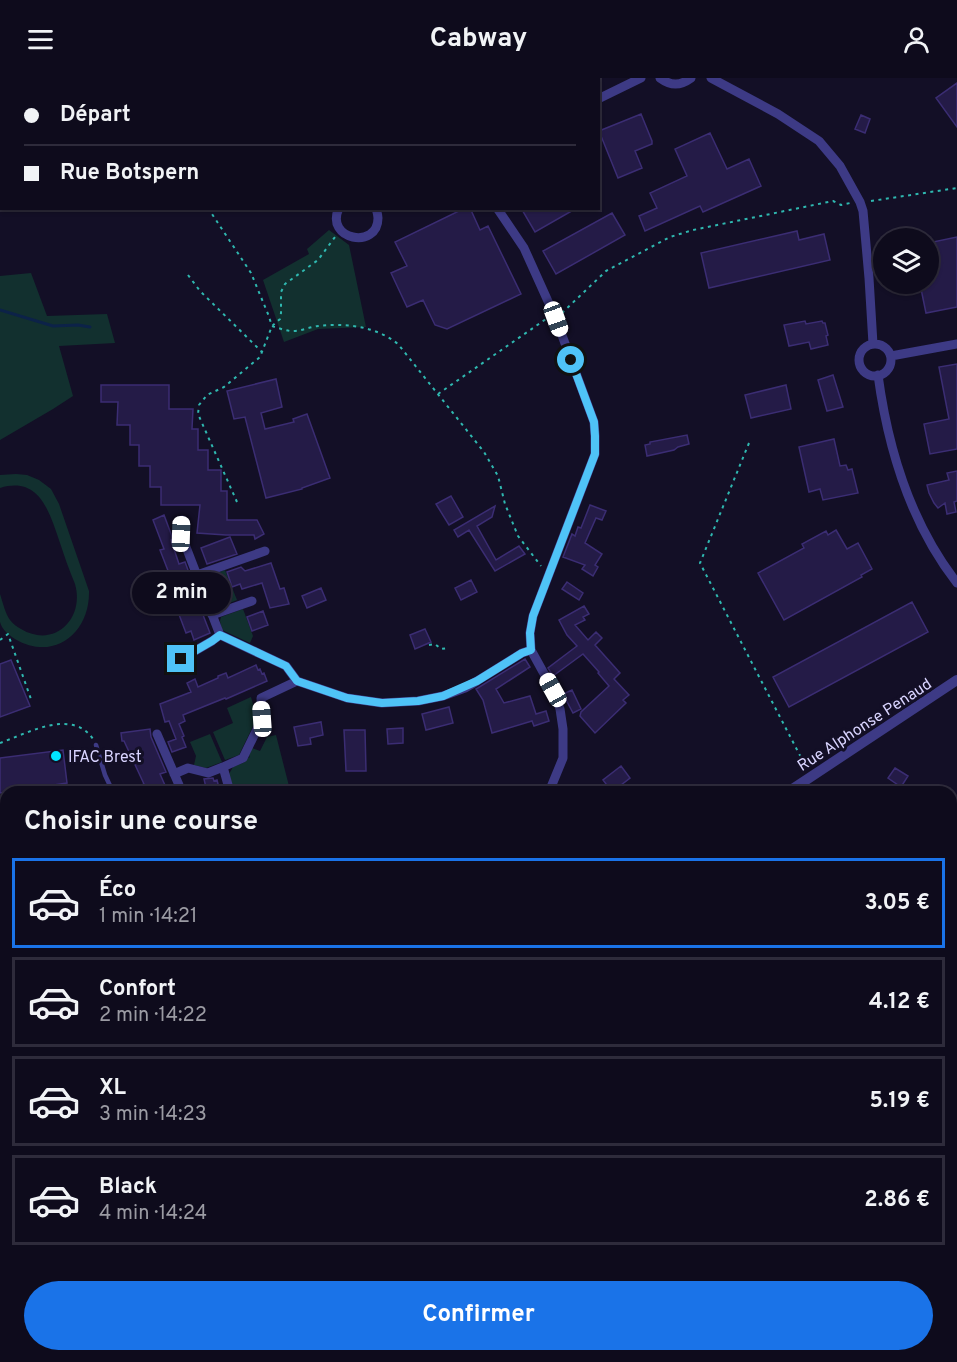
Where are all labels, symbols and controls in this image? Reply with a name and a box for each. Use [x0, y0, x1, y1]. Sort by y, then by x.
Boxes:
text: Cabway [430, 22, 527, 56]
icon: menu [24, 23, 57, 56]
icon: person [900, 23, 933, 56]
text: Départ [60, 102, 131, 129]
text: Rue Botspern [60, 160, 199, 187]
map controls [873, 228, 939, 294]
button: layers [873, 228, 939, 294]
car [541, 299, 571, 339]
route start [557, 346, 584, 373]
car [171, 516, 191, 552]
callout: 2 min [132, 572, 231, 614]
text: 2 min [155, 580, 208, 606]
route end [167, 645, 194, 672]
car [536, 670, 570, 710]
street label: Rue Alphonse Penaud [794, 675, 936, 777]
car [252, 700, 272, 738]
place label: IFAC Brest [68, 748, 142, 768]
marker: IFAC Brest [49, 749, 63, 763]
text: Choisir une course [24, 805, 258, 839]
icon: car [27, 876, 81, 930]
text: Éco [99, 877, 136, 904]
text: 3.05 € [865, 890, 930, 917]
text: 1 min · 14:21 [99, 904, 198, 930]
icon: car [27, 975, 81, 1029]
text: Confort [99, 976, 176, 1003]
text: 4.12 € [869, 989, 930, 1016]
text: 2 min · 14:22 [99, 1003, 207, 1029]
icon: car [27, 1074, 81, 1128]
text: XL [99, 1075, 126, 1102]
text: 5.19 € [869, 1088, 930, 1115]
text: 3 min · 14:23 [99, 1102, 207, 1128]
icon: car [27, 1173, 81, 1227]
text: Black [99, 1174, 157, 1201]
text: 2.86 € [864, 1187, 930, 1214]
text: 4 min · 14:24 [99, 1201, 207, 1227]
button: Confirmer [24, 1281, 933, 1350]

